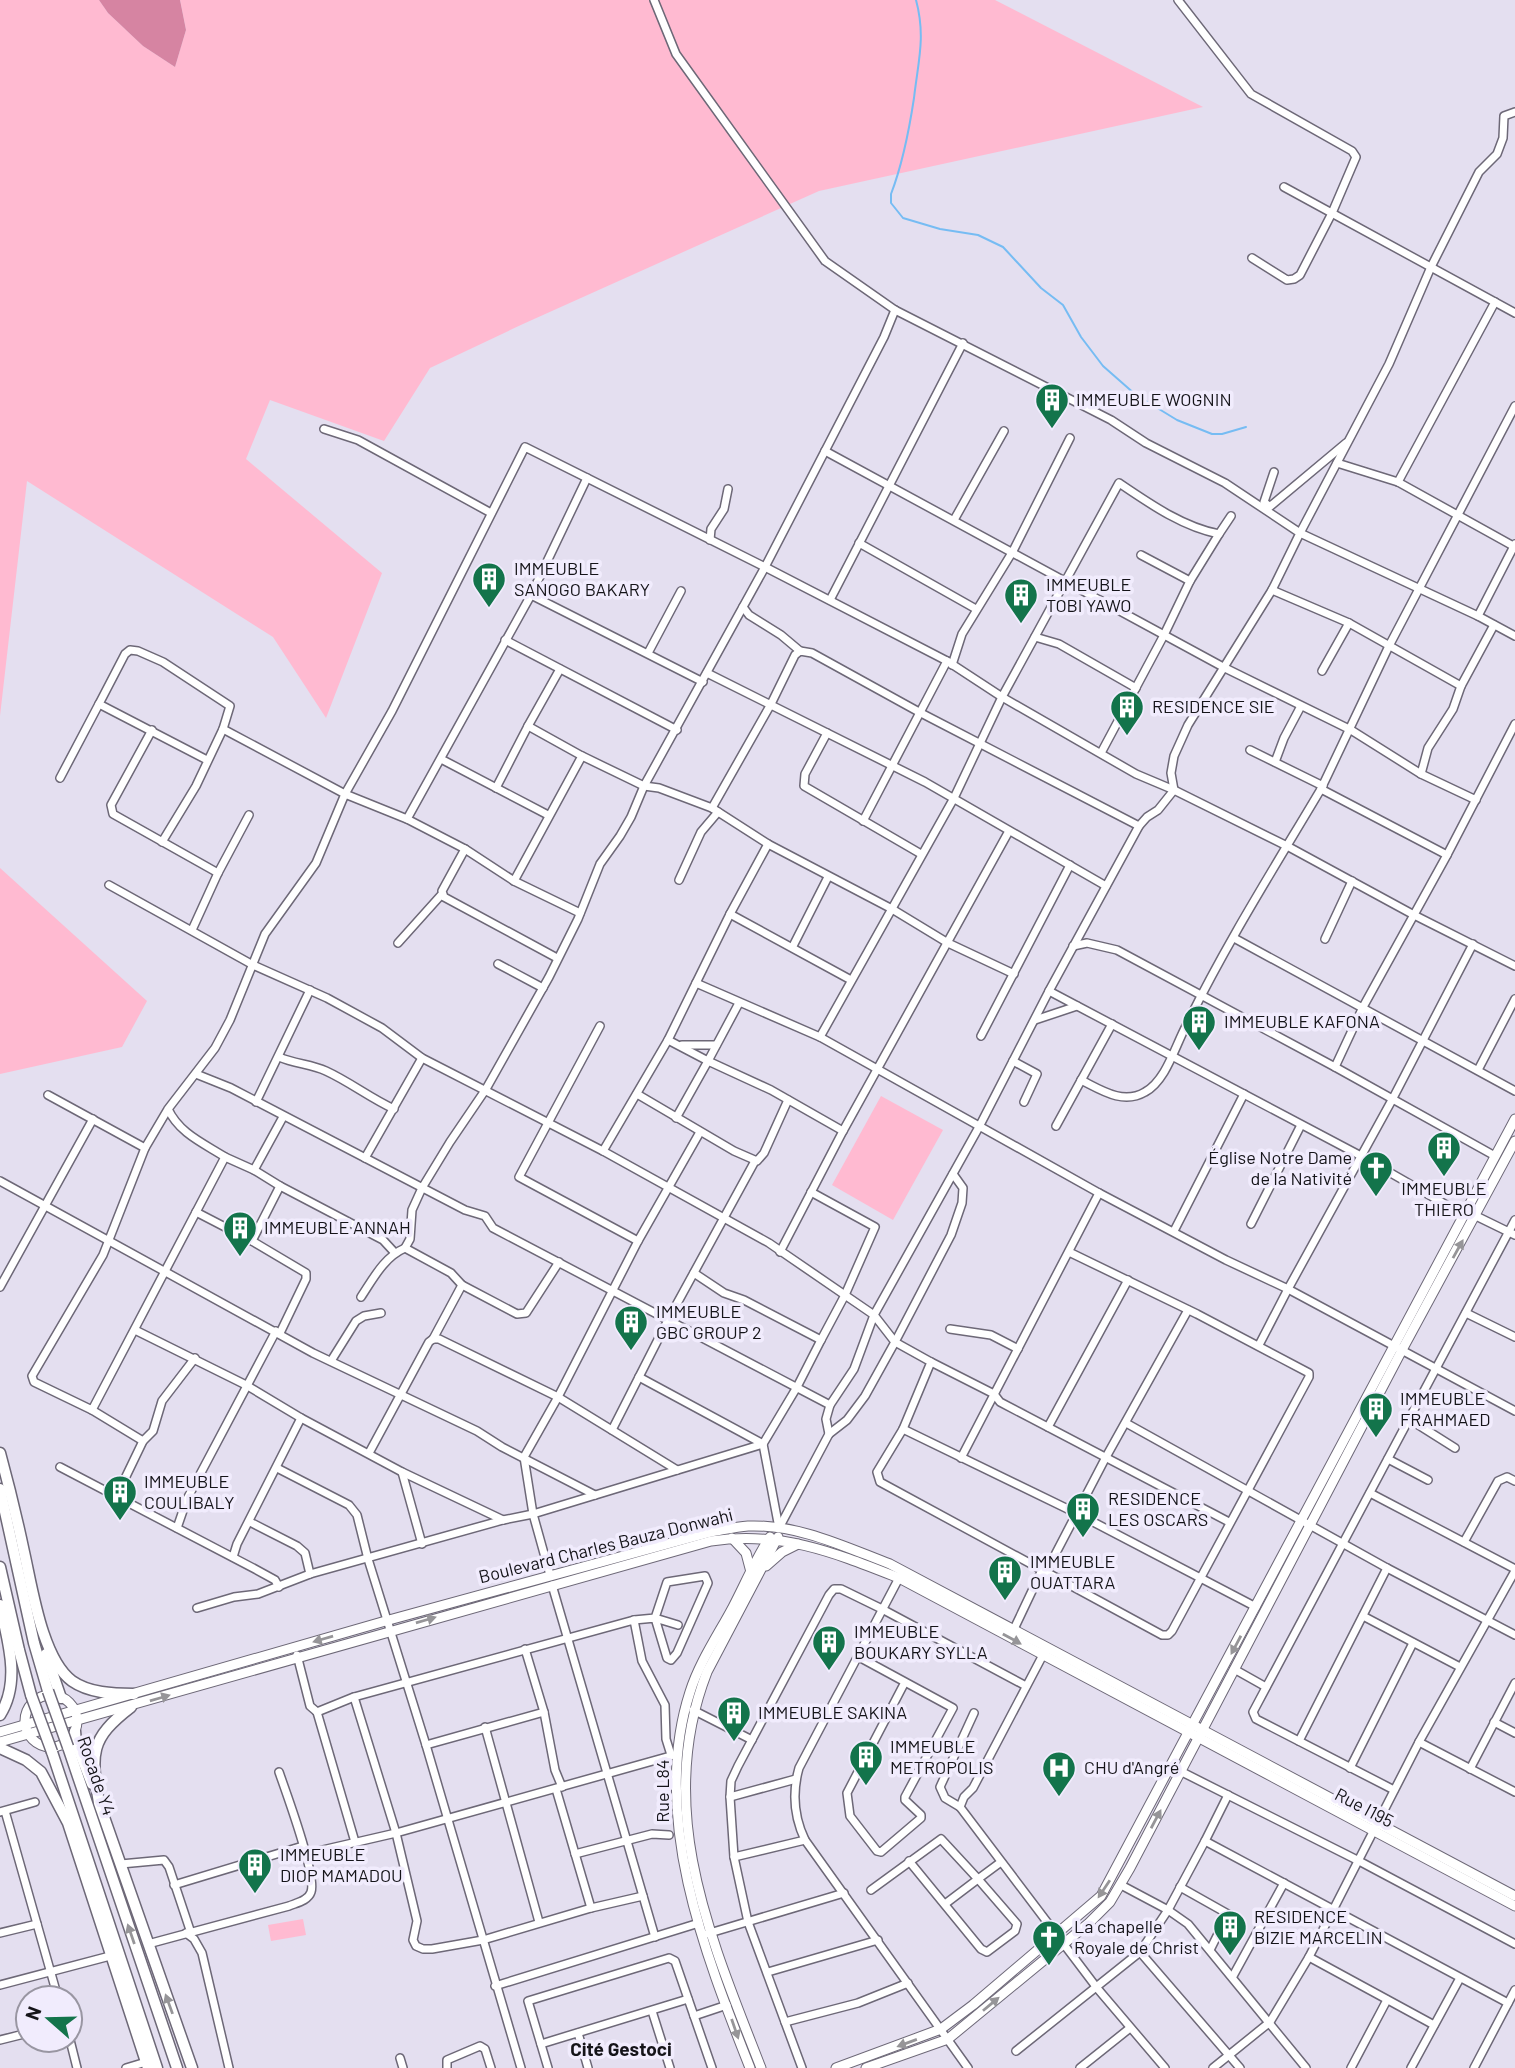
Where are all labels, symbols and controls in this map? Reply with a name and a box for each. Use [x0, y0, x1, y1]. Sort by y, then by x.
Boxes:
building icon: IMMEUBLE WOGNIN [1033, 381, 1071, 430]
place label: IMMEUBLE WOGNIN [1076, 388, 1232, 410]
place label: IMMEUBLE SANOGO BAKARY [514, 557, 650, 600]
building icon: IMMEUBLE SANOGO BAKARY [470, 560, 508, 609]
place label: IMMEUBLE TOBI YAWO [1046, 573, 1132, 616]
building icon: IMMEUBLE TOBI YAWO [1002, 576, 1040, 625]
building icon: RESIDENCE SIE [1108, 688, 1146, 737]
place label: RESIDENCE SIE [1152, 695, 1275, 717]
building icon: IMMEUBLE KAFONA [1180, 1003, 1218, 1052]
place label: IMMEUBLE KAFONA [1224, 1010, 1380, 1032]
building icon: IMMEUBLE THIERO [1425, 1129, 1463, 1178]
place label: Église Notre Dame de la Nativité [1208, 1146, 1352, 1189]
church icon: Église Notre Dame de la Nativité [1357, 1149, 1395, 1198]
place label: IMMEUBLE THIERO [1401, 1177, 1487, 1220]
building icon: IMMEUBLE ANNAH [221, 1209, 259, 1258]
place label: IMMEUBLE ANNAH [264, 1216, 411, 1238]
one-way arrow [1452, 1239, 1464, 1259]
place label: IMMEUBLE GBC GROUP 2 [656, 1300, 762, 1343]
building icon: IMMEUBLE GBC GROUP 2 [612, 1303, 650, 1352]
place label: IMMEUBLE FRAHMAED [1400, 1387, 1490, 1430]
building icon: IMMEUBLE FRAHMAED [1357, 1390, 1395, 1439]
place label: IMMEUBLE COULIBALY [144, 1470, 235, 1513]
building icon: IMMEUBLE COULIBALY [101, 1473, 139, 1522]
place label: RESIDENCE LES OSCARS [1108, 1487, 1208, 1530]
building icon: RESIDENCE LES OSCARS [1064, 1490, 1102, 1539]
street label: Boulevard Charles Bauza Donwahi [476, 1503, 735, 1587]
place label: IMMEUBLE OUATTARA [1030, 1550, 1116, 1593]
building icon: IMMEUBLE OUATTARA [986, 1553, 1024, 1602]
one-way arrow [415, 1615, 436, 1625]
place label: IMMEUBLE BOUKARY SYLLA [854, 1620, 988, 1663]
building icon: IMMEUBLE BOUKARY SYLLA [810, 1623, 848, 1672]
one-way arrow [1002, 1634, 1022, 1645]
one-way arrow [313, 1635, 334, 1645]
one-way arrow [1230, 1635, 1241, 1655]
one-way arrow [150, 1692, 172, 1703]
building icon: IMMEUBLE SAKINA [715, 1694, 753, 1743]
place label: IMMEUBLE SAKINA [758, 1701, 907, 1723]
street label: Rocade Y4 [73, 1733, 121, 1818]
place label: IMMEUBLE METROPOLIS [890, 1735, 993, 1778]
building icon: IMMEUBLE METROPOLIS [847, 1738, 885, 1787]
hospital icon: CHU d'Angré [1040, 1749, 1078, 1798]
place label: CHU d'Angré [1084, 1756, 1179, 1778]
street label: Rue L84 [651, 1759, 673, 1823]
street label: Rue I195 [1331, 1783, 1398, 1832]
one-way arrow [1151, 1809, 1162, 1829]
place label: IMMEUBLE DIOP MAMADOU [280, 1843, 403, 1886]
building icon: IMMEUBLE DIOP MAMADOU [236, 1846, 274, 1895]
one-way arrow [1098, 1880, 1111, 1899]
place label: RESIDENCE BIZIE MARCELIN [1254, 1905, 1383, 1948]
building icon: RESIDENCE BIZIE MARCELIN [1211, 1908, 1249, 1957]
place label: La chapelle Royale de Christ [1074, 1915, 1199, 1958]
church icon: La chapelle Royale de Christ [1030, 1918, 1068, 1967]
one-way arrow [125, 1923, 136, 1944]
north arrow [14, 1984, 84, 2054]
one-way arrow [163, 1993, 174, 2014]
one-way arrow [982, 1997, 999, 2012]
text: N [20, 2003, 46, 2023]
one-way arrow [730, 2018, 741, 2039]
district label: Cité Gestoci [570, 2037, 672, 2060]
one-way arrow [897, 2038, 918, 2049]

